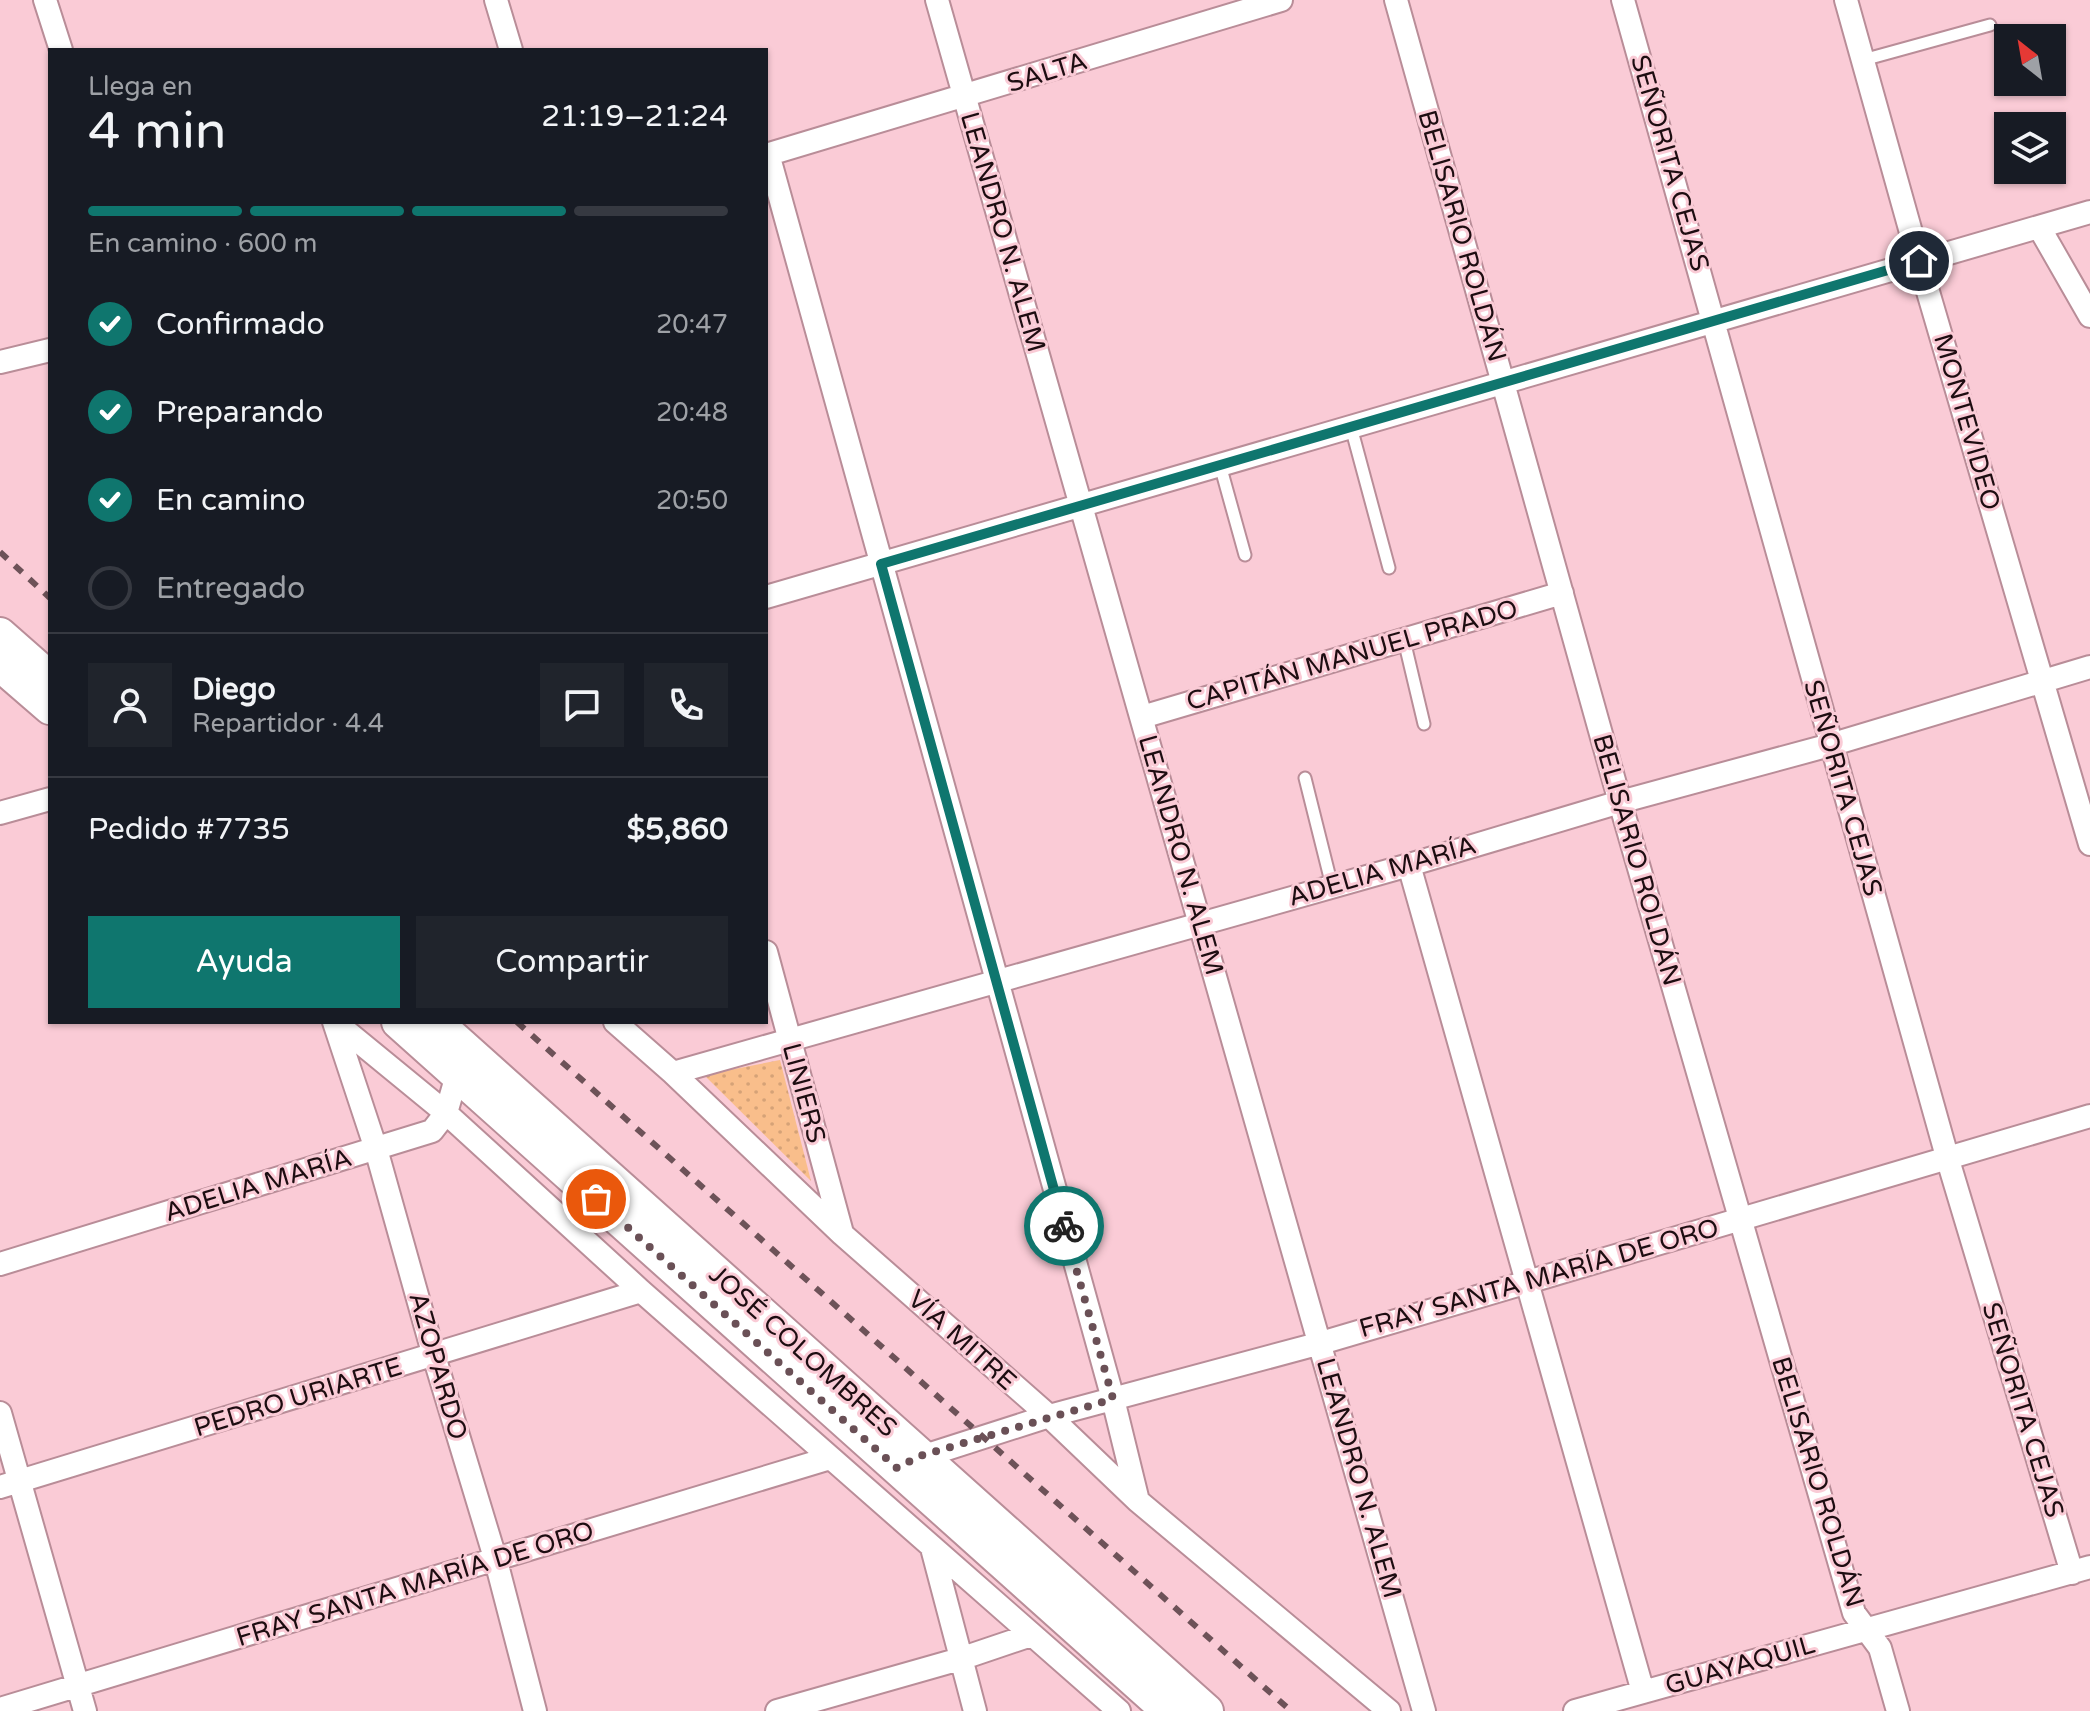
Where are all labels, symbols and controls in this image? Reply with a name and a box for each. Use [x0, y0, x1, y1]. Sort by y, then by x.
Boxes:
north arrow [1994, 24, 2066, 96]
map controls [1994, 24, 2066, 184]
street label: SALTA [1003, 45, 1091, 99]
street label: SEÑORITA CEJAS [1624, 52, 1716, 274]
text: Llega en [88, 71, 193, 102]
text: 21:19–21:24 [541, 98, 728, 135]
text: 4 min [88, 100, 227, 163]
street label: BELISARIO ROLDÁN [1411, 107, 1513, 365]
street label: LEANDRO N. ALEM [954, 108, 1052, 356]
button: layers [1994, 112, 2066, 184]
pin [1885, 227, 1953, 295]
text: En camino · 600 m [88, 228, 317, 259]
icon: home [1897, 239, 1941, 283]
icon: check [88, 302, 132, 346]
text: Confirmado [156, 306, 325, 343]
text: 20:47 [656, 309, 728, 340]
street label: MONTEVIDEO [1927, 330, 2007, 514]
icon: check [88, 390, 132, 434]
text: Preparando [156, 394, 324, 431]
text: 20:48 [656, 397, 728, 428]
icon: check [88, 478, 132, 522]
text: En camino [156, 482, 305, 519]
text: 20:50 [656, 485, 728, 516]
text: Entregado [156, 570, 305, 607]
street label: CAPITÁN MANUEL PRADO [1183, 593, 1521, 717]
button: person [88, 663, 172, 747]
button: chat [540, 663, 624, 747]
button: phone [644, 663, 728, 747]
text: Diego [192, 671, 276, 708]
street label: SEÑORITA CEJAS [1797, 677, 1889, 899]
text: Repartidor · 4.4 [192, 708, 384, 739]
street label: LEANDRO N. ALEM [1132, 731, 1230, 979]
street label: BELISARIO ROLDÁN [1586, 731, 1688, 989]
text: Pedido #7735 [88, 811, 290, 848]
text: $5,860 [627, 811, 728, 848]
street label: ADELIA MARÍA [1285, 829, 1479, 913]
button: Ayuda [88, 916, 400, 1008]
button: Compartir [416, 916, 728, 1008]
street label: LINIERS [776, 1040, 832, 1146]
street label: ADELIA MARÍA [161, 1142, 355, 1228]
pin [562, 1165, 630, 1233]
icon: bag [574, 1177, 618, 1221]
courier [1024, 1186, 1104, 1266]
icon: bike [1042, 1204, 1086, 1248]
street label: FRAY SANTA MARÍA DE ORO [1356, 1212, 1722, 1344]
street label: JOSÉ COLOMBRES [703, 1259, 903, 1443]
street label: VÍA MITRE [901, 1283, 1023, 1397]
street label: AZOPARDO [402, 1289, 474, 1443]
street label: SEÑORITA CEJAS [1976, 1299, 2070, 1521]
street label: PEDRO URIARTE [190, 1351, 406, 1443]
street label: BELISARIO ROLDÁN [1765, 1353, 1871, 1611]
street label: LEANDRO N. ALEM [1310, 1354, 1408, 1602]
street label: FRAY SANTA MARÍA DE ORO [232, 1515, 598, 1653]
street label: GUAYAQUIL [1662, 1629, 1818, 1701]

